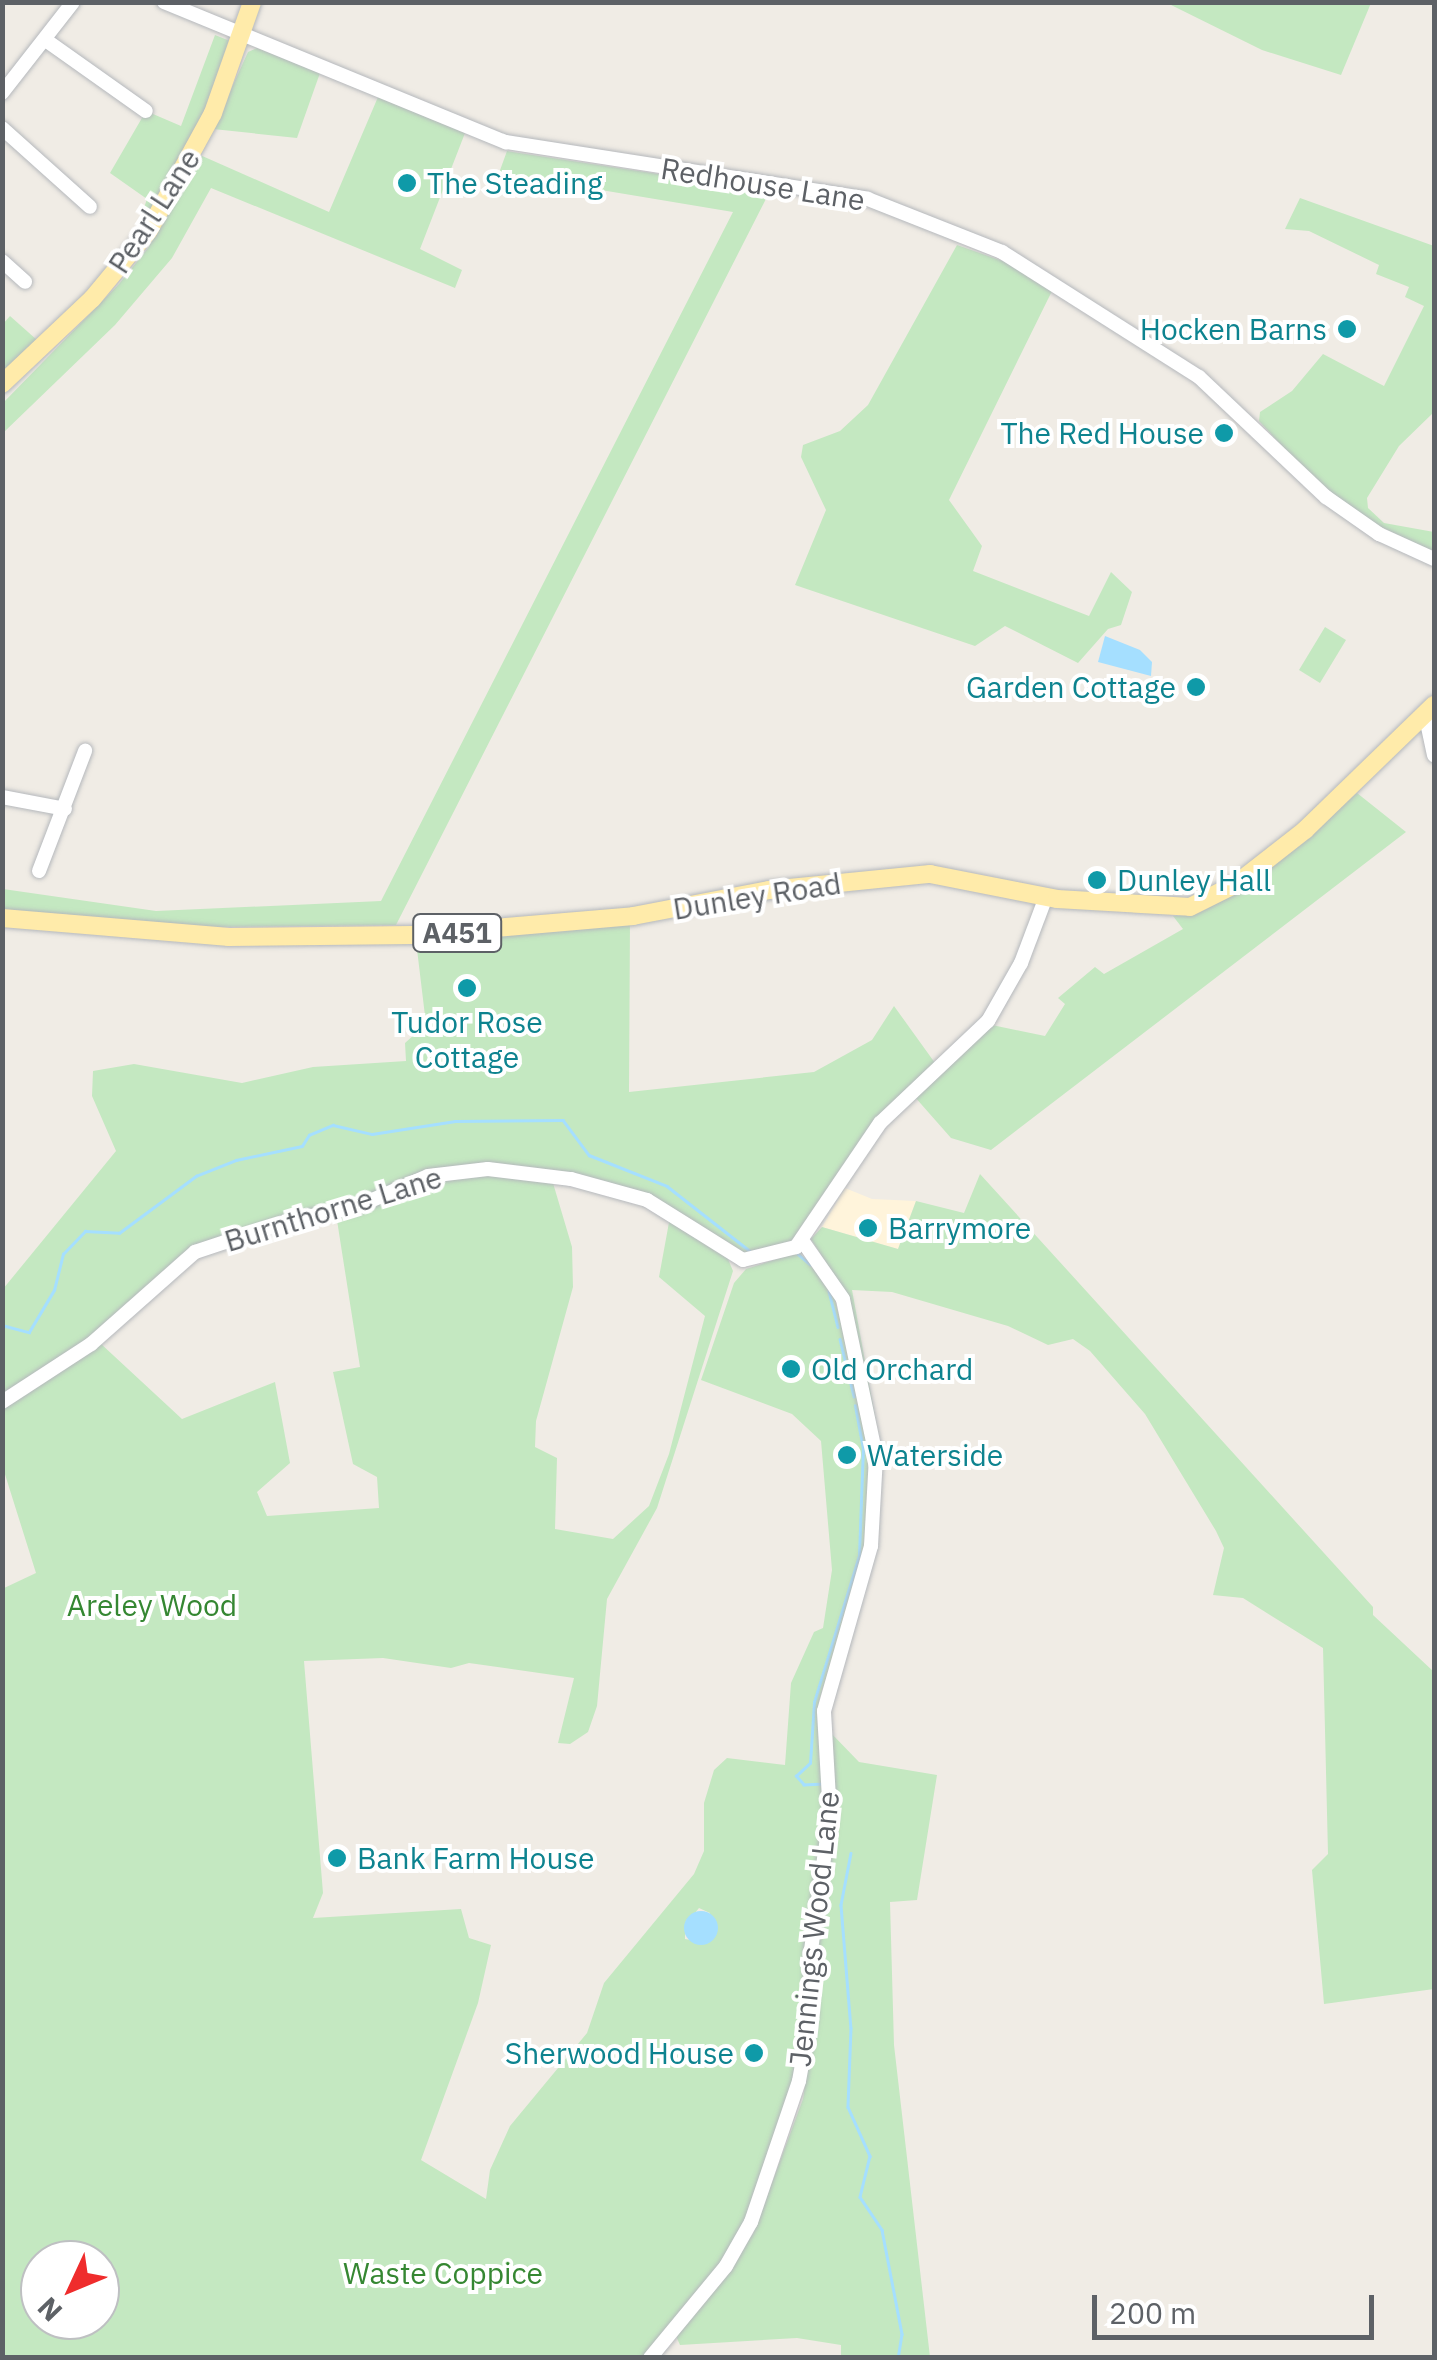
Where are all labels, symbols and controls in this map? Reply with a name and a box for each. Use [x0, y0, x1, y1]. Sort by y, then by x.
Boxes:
street label: Pearl Lane [101, 142, 207, 280]
street label: Redhouse Lane [658, 150, 868, 218]
place label: The Steading [427, 165, 603, 201]
marker: The Steading [396, 172, 418, 194]
place label: Hocken Barns [1140, 311, 1327, 347]
marker: Hocken Barns [1336, 318, 1358, 340]
place label: The Red House [1000, 415, 1204, 451]
marker: The Red House [1213, 422, 1235, 444]
place label: Garden Cottage [966, 669, 1176, 705]
marker: Garden Cottage [1185, 676, 1207, 698]
place label: Dunley Hall [1117, 862, 1271, 898]
street label: Dunley Road [670, 865, 844, 927]
marker: Dunley Hall [1086, 869, 1108, 891]
road number: A451 [412, 910, 502, 956]
marker: Tudor Rose Cottage [456, 977, 478, 999]
place label: Tudor Rose Cottage [391, 1004, 543, 1074]
street label: Burnthorne Lane [220, 1159, 446, 1259]
place label: Barrymore [888, 1210, 1031, 1246]
marker: Barrymore [857, 1217, 879, 1239]
place label: Old Orchard [811, 1351, 973, 1387]
marker: Old Orchard [780, 1358, 802, 1380]
place label: Waterside [867, 1437, 1003, 1473]
marker: Waterside [836, 1444, 858, 1466]
park label: Areley Wood [67, 1587, 237, 1623]
street label: Jennings Wood Lane [782, 1789, 846, 2069]
place label: Bank Farm House [357, 1840, 595, 1876]
marker: Bank Farm House [326, 1847, 348, 1869]
place label: Sherwood House [505, 2035, 734, 2071]
marker: Sherwood House [743, 2042, 765, 2064]
north arrow [20, 2240, 120, 2340]
park label: Waste Coppice [343, 2255, 543, 2291]
scale bar [1097, 2275, 1380, 2337]
text: N [29, 2290, 70, 2330]
text: 200 m [1109, 2293, 1196, 2332]

